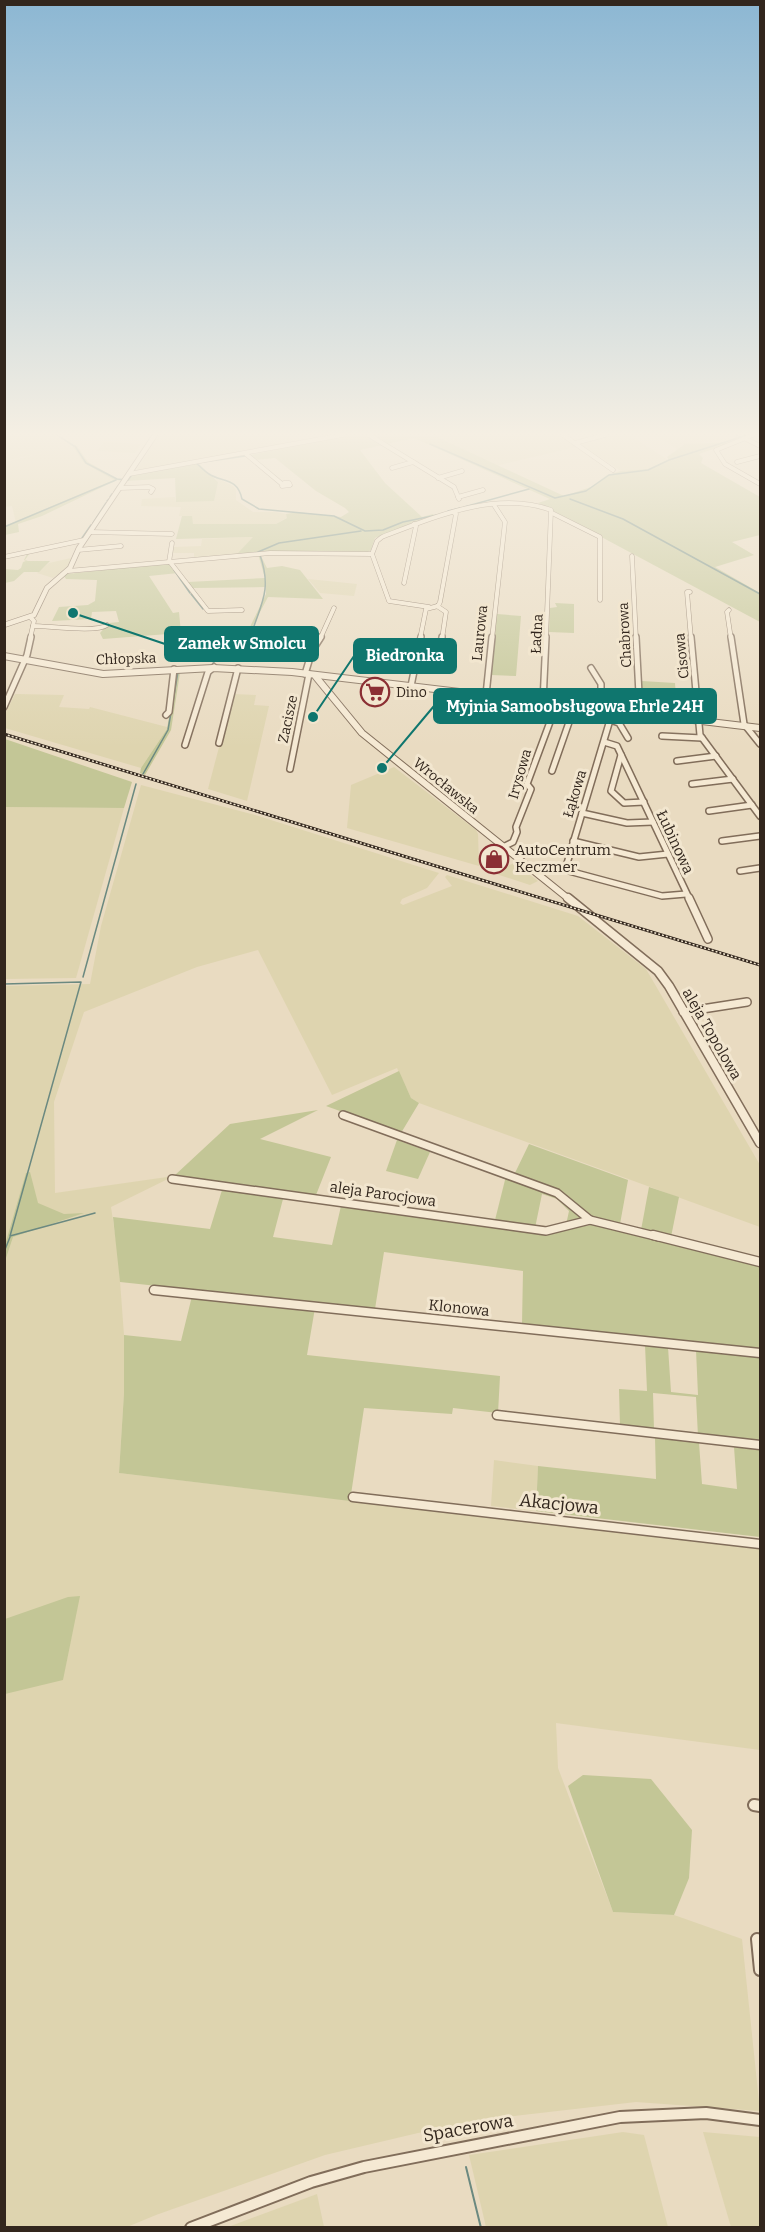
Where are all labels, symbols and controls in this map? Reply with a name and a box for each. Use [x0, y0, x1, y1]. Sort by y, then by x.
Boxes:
street label: Chabrowa [615, 602, 635, 668]
street label: Laurowa [469, 604, 491, 662]
street label: Ładna [527, 613, 547, 655]
callout: Zamek w Smolcu [165, 627, 318, 661]
street label: Cisowa [671, 632, 693, 680]
text: Zamek w Smolcu [178, 634, 306, 653]
callout: Biedronka [354, 639, 456, 673]
text: Biedronka [366, 646, 444, 665]
street label: Chłopska [96, 649, 157, 669]
supermarket icon: Dino [359, 676, 391, 708]
place label: Dino [396, 684, 427, 701]
callout: Myjnia Samoobsługowa Ehrle 24H [434, 689, 716, 723]
street label: Zacisze [275, 693, 301, 745]
text: Myjnia Samoobsługowa Ehrle 24H [446, 697, 704, 716]
street label: Irysowa [505, 747, 535, 801]
street label: Wrocławska [410, 754, 483, 818]
street label: Łąkowa [560, 768, 590, 820]
street label: Łubinowa [652, 807, 698, 877]
place label: AutoCentrum Keczmer [515, 841, 611, 876]
shop icon: AutoCentrum Keczmer [478, 843, 510, 875]
street label: aleja Topolowa [679, 985, 745, 1083]
street label: aleja Parocjowa [329, 1178, 437, 1210]
street label: Klonowa [428, 1296, 490, 1320]
street label: Akacjowa [518, 1489, 600, 1519]
street label: Spacerowa [421, 2109, 515, 2147]

